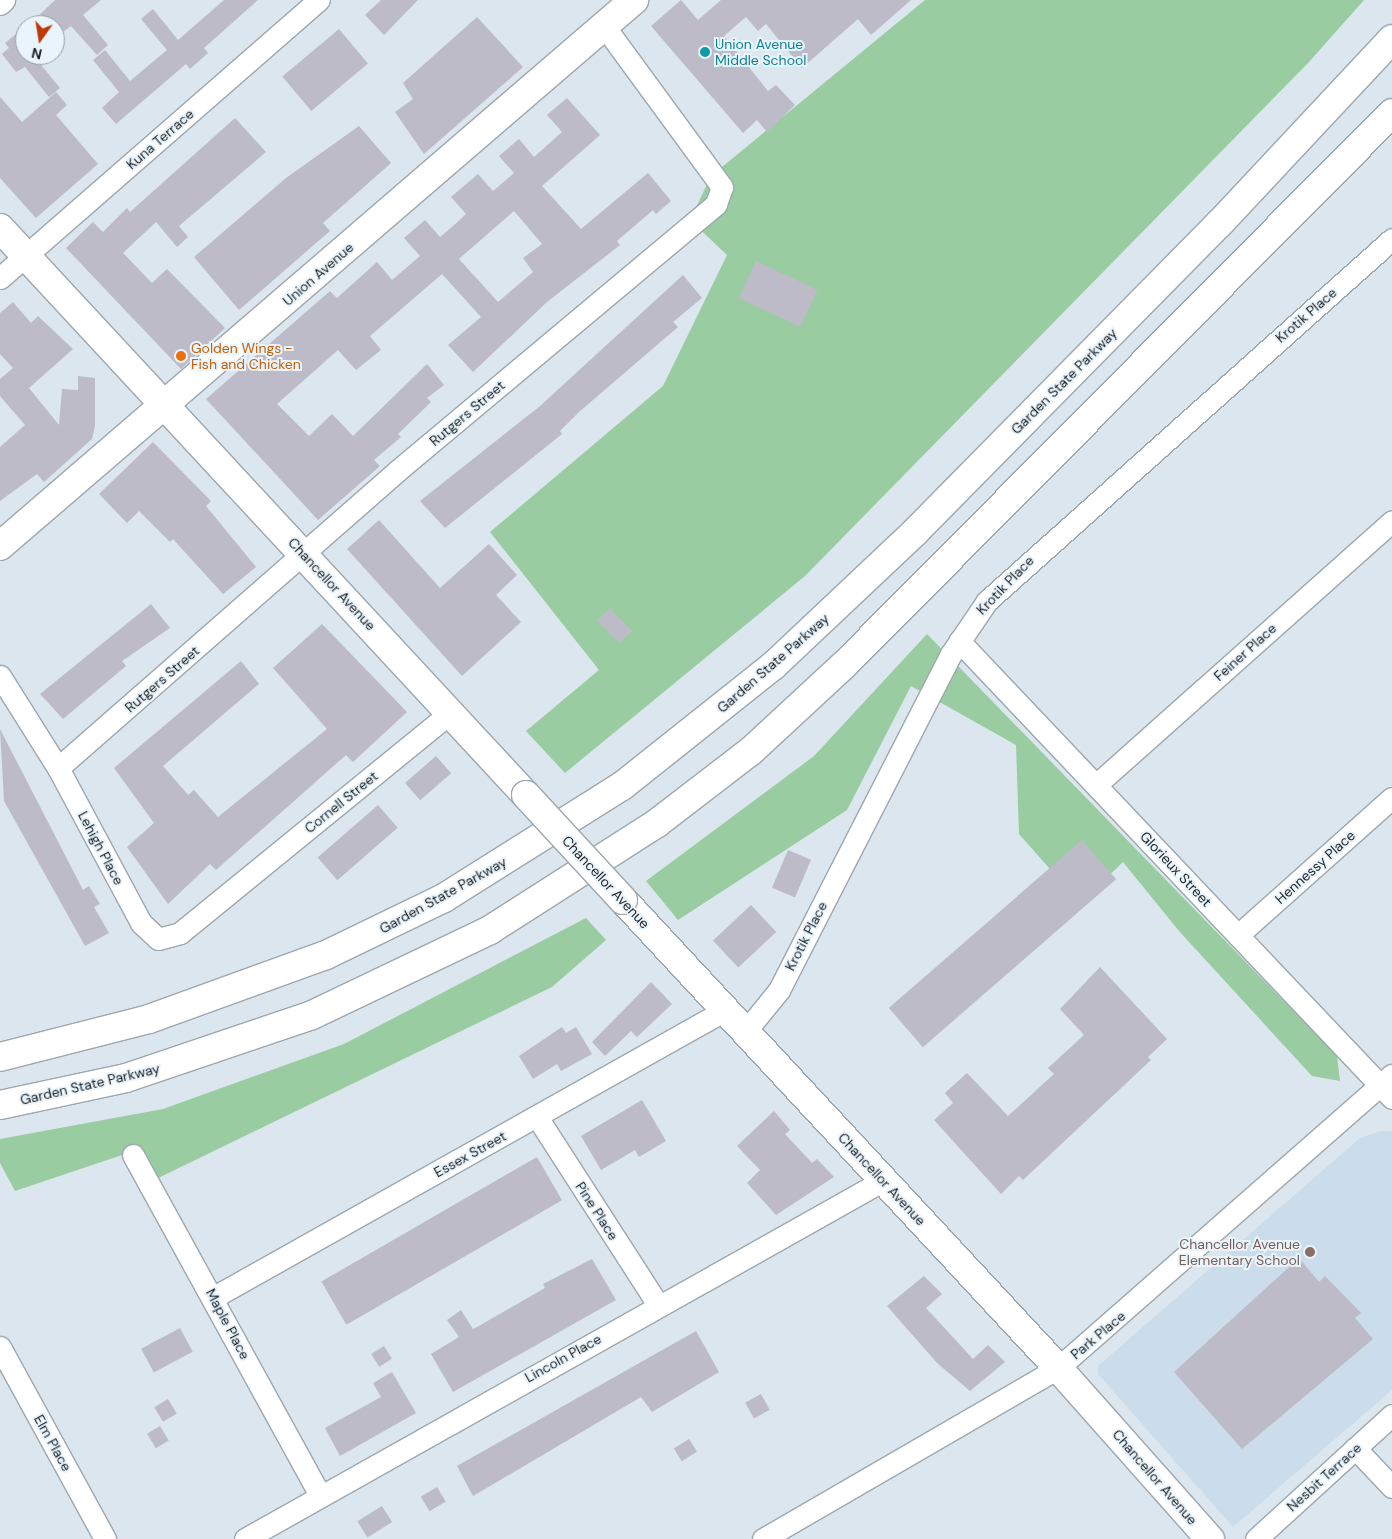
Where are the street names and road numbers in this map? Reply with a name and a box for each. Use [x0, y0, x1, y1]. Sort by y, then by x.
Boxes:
street label: Kuna Terrace [123, 105, 197, 173]
street label: Union Avenue [279, 239, 357, 309]
street label: Krotik Place [1272, 284, 1340, 346]
street label: Garden State Parkway [1008, 325, 1120, 437]
street label: Rutgers Street [426, 377, 508, 449]
street label: Chancellor Avenue [285, 534, 379, 634]
street label: Krotik Place [973, 552, 1037, 618]
street label: Garden State Parkway [714, 610, 832, 716]
street label: Feiner Place [1210, 620, 1280, 684]
street label: Rutgers Street [121, 642, 203, 716]
street label: Cornell Street [301, 767, 381, 837]
street label: Lehigh Place [75, 808, 127, 888]
street label: Hennessy Place [1272, 827, 1358, 907]
street label: Glorieux Street [1137, 828, 1215, 910]
street label: Chancellor Avenue [559, 832, 653, 932]
street label: Garden State Parkway [376, 853, 510, 937]
street label: Krotik Place [781, 899, 831, 973]
street label: Garden State Parkway [18, 1060, 162, 1108]
street label: Essex Street [431, 1127, 509, 1181]
street label: Chancellor Avenue [835, 1129, 929, 1229]
street label: Pine Place [572, 1179, 622, 1243]
street label: Maple Place [202, 1286, 254, 1362]
street label: Park Place [1067, 1307, 1129, 1363]
street label: Lincoln Place [522, 1330, 604, 1386]
street label: Elm Place [31, 1412, 75, 1474]
street label: Chancellor Avenue [1109, 1426, 1201, 1528]
street label: Nesbit Terrace [1283, 1439, 1365, 1515]

